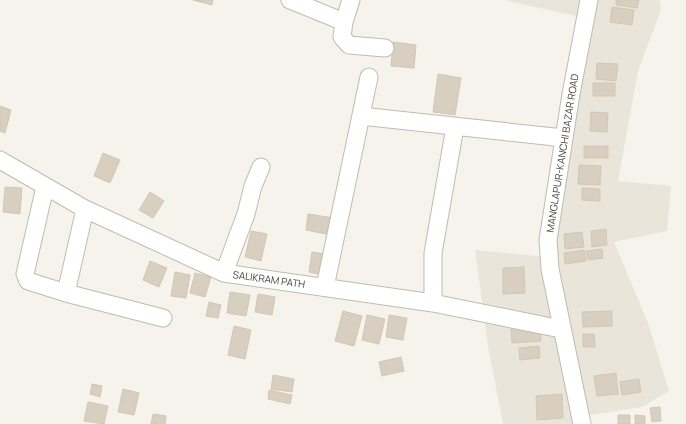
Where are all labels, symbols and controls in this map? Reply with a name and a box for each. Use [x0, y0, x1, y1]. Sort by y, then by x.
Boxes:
street label: MANGLAPUR-KANCHI BAZAR ROAD [543, 72, 582, 233]
street label: SALIKRAM PATH [232, 267, 306, 291]

